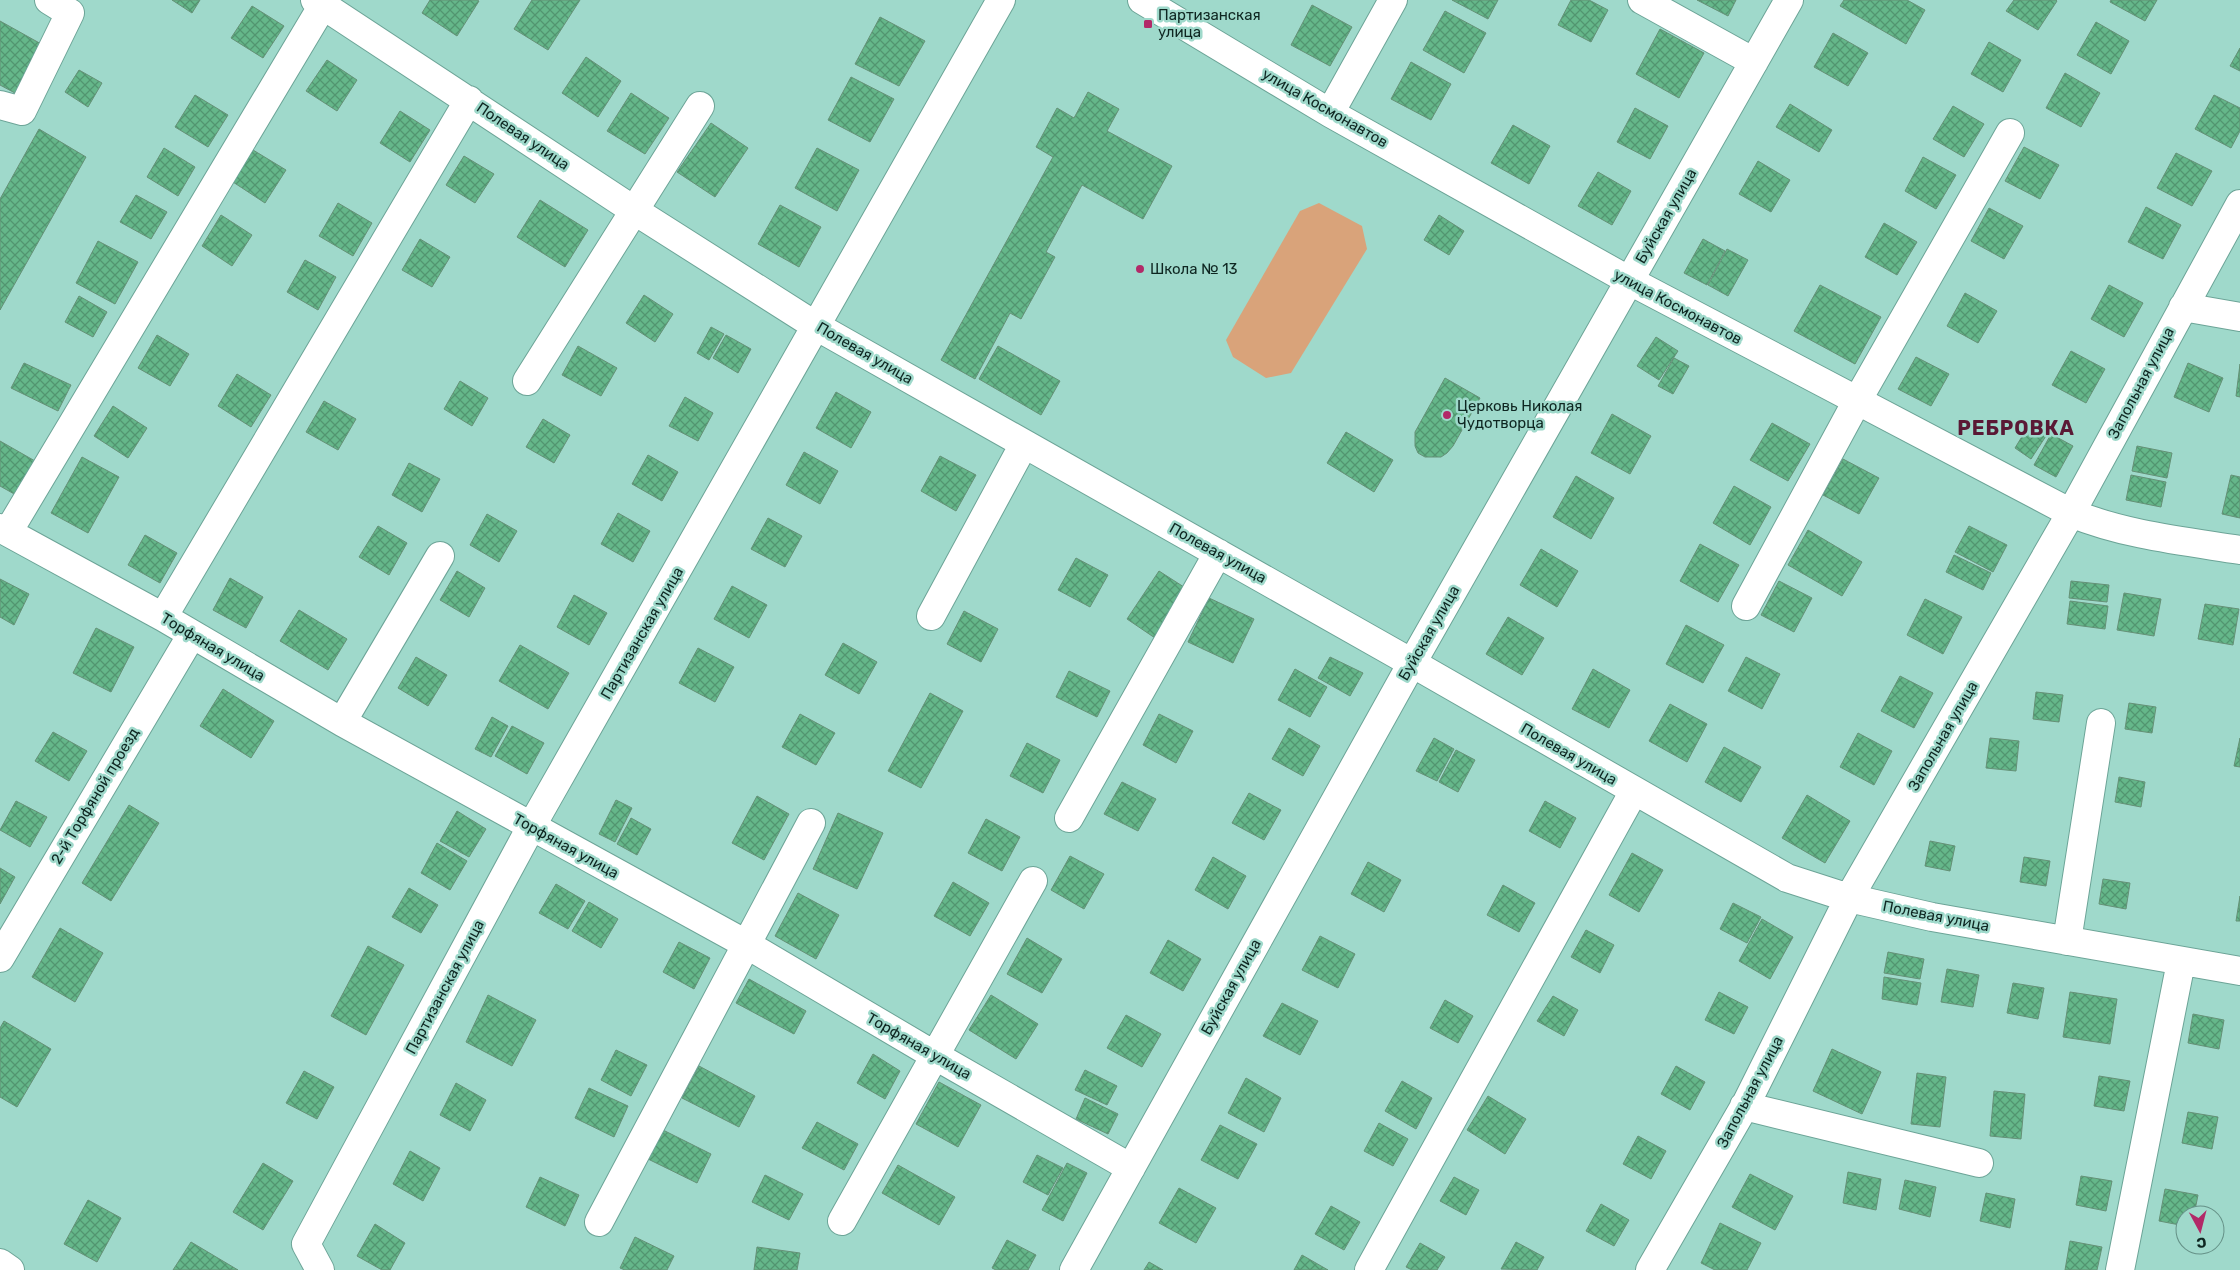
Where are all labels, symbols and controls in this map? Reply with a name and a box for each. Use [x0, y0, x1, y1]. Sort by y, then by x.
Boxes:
place label: Партизанская улица [1158, 6, 1261, 41]
marker: Партизанская улица [1142, 18, 1154, 30]
street label: улица Космонавтов [1259, 65, 1391, 151]
street label: Полевая улица [473, 98, 573, 174]
street label: Буйская улица [1632, 165, 1700, 267]
place label: Школа № 13 [1150, 260, 1238, 278]
marker: Школа № 13 [1134, 263, 1146, 275]
street label: улица Космонавтов [1611, 266, 1745, 348]
street label: Полевая улица [814, 318, 916, 388]
street label: Запольная улица [2104, 324, 2178, 442]
place label: Церковь Николая Чудотворца [1457, 397, 1582, 432]
marker: Церковь Николая Чудотворца [1441, 409, 1453, 421]
district label: РЕБРОВКА [1957, 416, 2075, 440]
street label: Полевая улица [1166, 519, 1270, 587]
street label: Партизанская улица [597, 564, 687, 702]
street label: Буйская улица [1395, 582, 1463, 684]
street label: Торфяная улица [158, 609, 268, 685]
street label: Запольная улица [1904, 678, 1982, 794]
street label: Полевая улица [1518, 719, 1620, 789]
street label: 2-й Торфяной проезд [47, 725, 143, 867]
street label: Торфяная улица [510, 810, 622, 882]
street label: Полевая улица [1881, 897, 1991, 935]
street label: Партизанская улица [402, 917, 488, 1057]
street label: Буйская улица [1197, 936, 1265, 1038]
street label: Торфяная улица [864, 1009, 974, 1083]
street label: Запольная улица [1713, 1033, 1787, 1151]
north arrow [2175, 1205, 2225, 1255]
text: С [2195, 1233, 2207, 1251]

